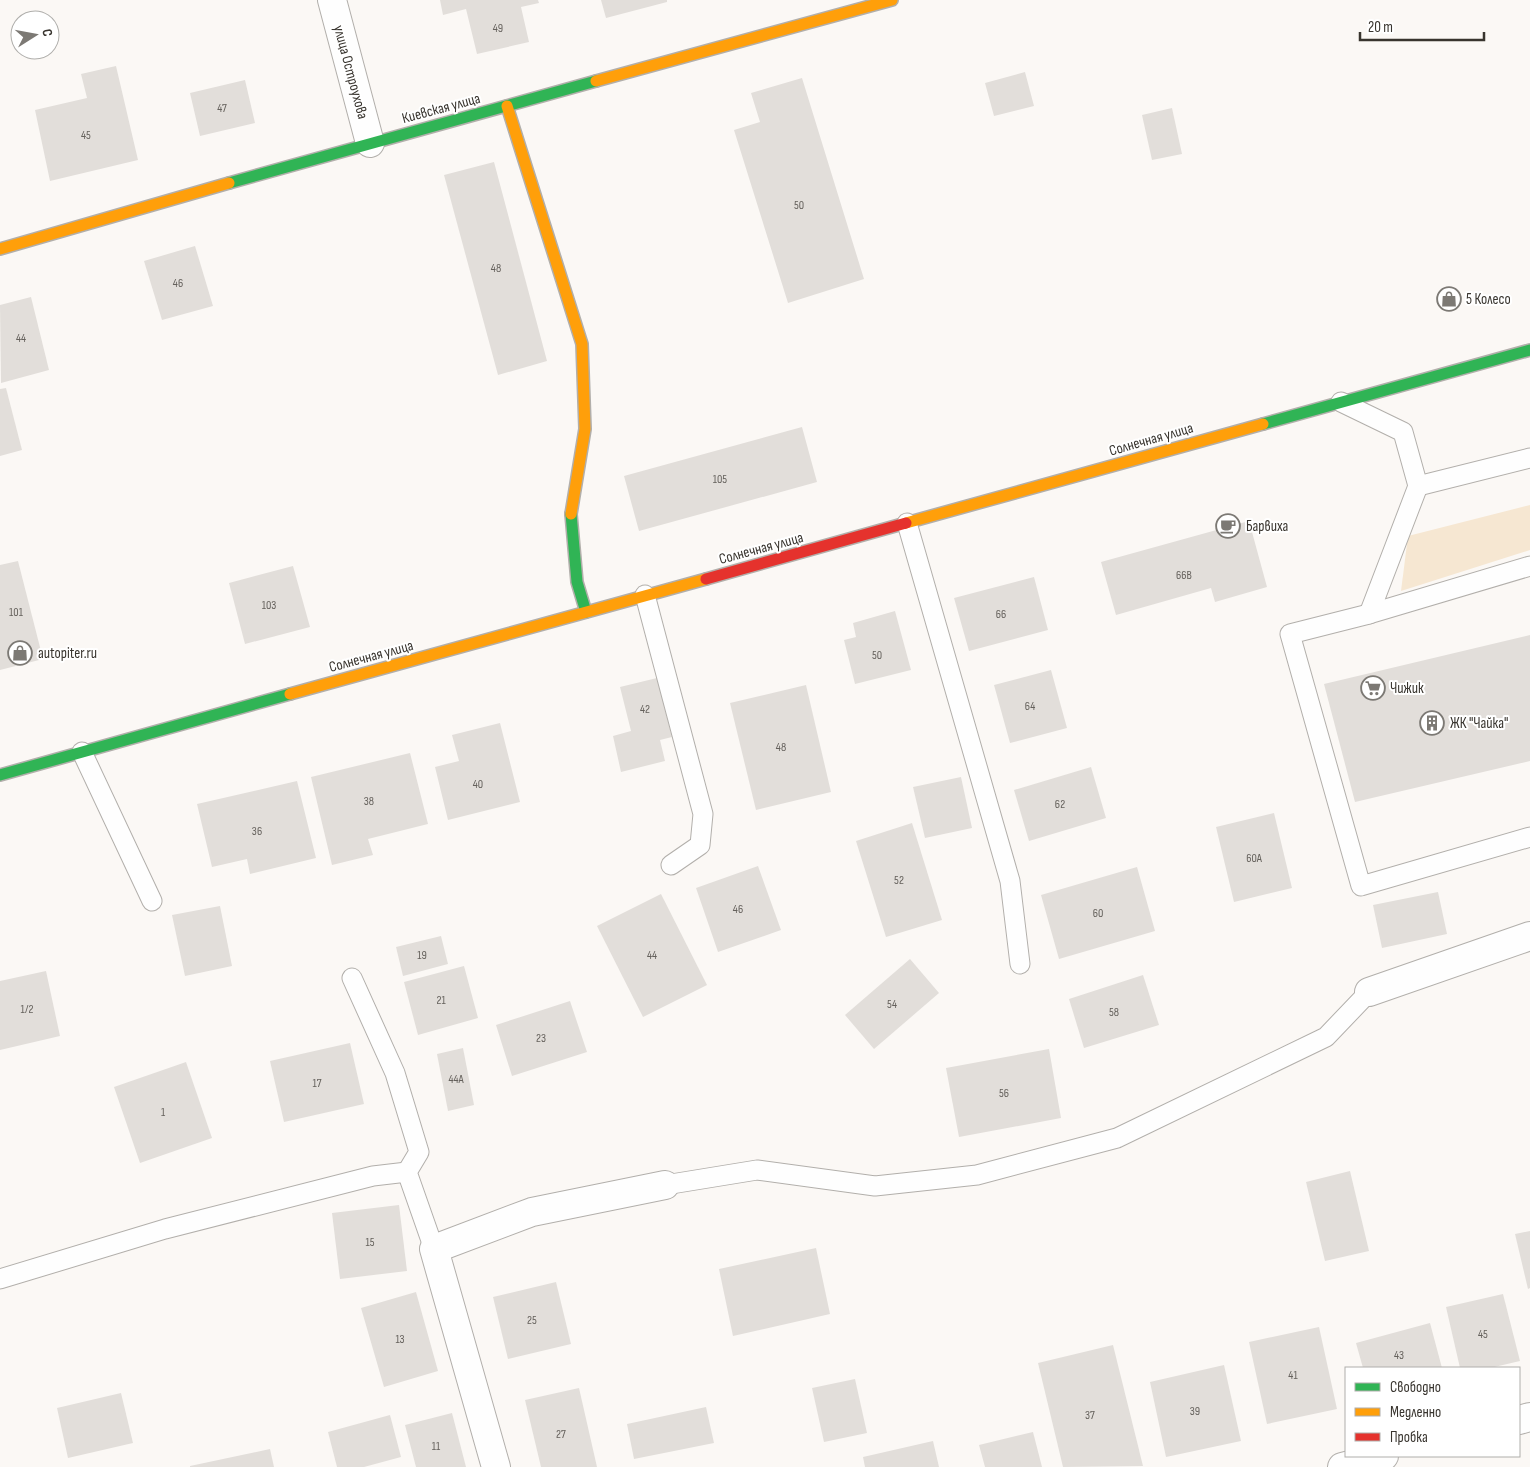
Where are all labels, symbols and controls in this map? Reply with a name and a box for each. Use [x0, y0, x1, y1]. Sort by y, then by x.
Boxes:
north arrow [10, 10, 60, 60]
scale bar [1360, 10, 1484, 42]
text: 20 m [1368, 18, 1393, 37]
house number: 49 [493, 21, 503, 36]
street label: улица Остроухова [329, 23, 372, 121]
text: С [38, 27, 56, 38]
street label: Киевская улица [400, 89, 483, 128]
house number: 47 [217, 101, 227, 116]
house number: 45 [81, 128, 91, 143]
house number: 50 [794, 198, 804, 213]
house number: 48 [491, 261, 501, 276]
house number: 46 [173, 276, 183, 291]
shop icon: 5 Колесо [1436, 286, 1462, 312]
place label: 5 Колесо [1466, 290, 1511, 309]
house number: 44 [16, 331, 26, 346]
street label: Солнечная улица [1107, 418, 1196, 461]
house number: 105 [713, 472, 727, 487]
cafe icon: Барвиха [1215, 513, 1241, 539]
place label: Барвиха [1246, 517, 1288, 536]
street label: Солнечная улица [717, 528, 806, 569]
house number: 66В [1176, 568, 1192, 583]
house number: 103 [262, 598, 276, 613]
house number: 101 [9, 605, 24, 620]
house number: 66 [996, 607, 1006, 622]
street label: Солнечная улица [327, 636, 416, 677]
shop icon: autopiter.ru [7, 640, 33, 666]
place label: autopiter.ru [38, 644, 97, 663]
house number: 50 [872, 648, 882, 663]
supermarket icon: Чижик [1360, 675, 1386, 701]
place label: Чижик [1390, 679, 1424, 698]
house number: 64 [1025, 699, 1035, 714]
house number: 42 [640, 702, 650, 717]
building icon: ЖК "Чайка" [1419, 710, 1445, 736]
place label: ЖК "Чайка" [1450, 714, 1508, 733]
house number: 48 [776, 740, 786, 755]
house number: 40 [473, 777, 483, 792]
house number: 38 [364, 794, 374, 809]
house number: 62 [1055, 797, 1065, 812]
house number: 36 [252, 824, 262, 839]
house number: 60А [1246, 851, 1263, 866]
house number: 52 [894, 873, 904, 888]
house number: 46 [733, 902, 743, 917]
house number: 60 [1093, 906, 1103, 921]
house number: 19 [417, 948, 427, 963]
house number: 44 [647, 948, 657, 963]
house number: 21 [436, 993, 446, 1008]
house number: 54 [887, 997, 897, 1012]
house number: 1/2 [21, 1002, 33, 1017]
house number: 58 [1109, 1005, 1119, 1020]
house number: 23 [536, 1031, 546, 1046]
house number: 44А [448, 1072, 464, 1087]
house number: 17 [313, 1076, 322, 1091]
house number: 56 [999, 1086, 1009, 1101]
house number: 1 [161, 1105, 166, 1120]
house number: 15 [365, 1235, 375, 1250]
house number: 25 [527, 1313, 537, 1328]
house number: 45 [1478, 1327, 1488, 1342]
house number: 13 [395, 1332, 405, 1347]
house number: 43 [1394, 1348, 1404, 1363]
legend [1345, 1367, 1520, 1457]
house number: 41 [1288, 1368, 1298, 1383]
text: Свободно [1390, 1378, 1441, 1397]
text: Медленно [1390, 1403, 1441, 1422]
house number: 39 [1190, 1404, 1200, 1419]
house number: 37 [1085, 1408, 1095, 1423]
house number: 27 [556, 1427, 566, 1442]
text: Пробка [1390, 1428, 1428, 1447]
house number: 11 [432, 1439, 441, 1454]

